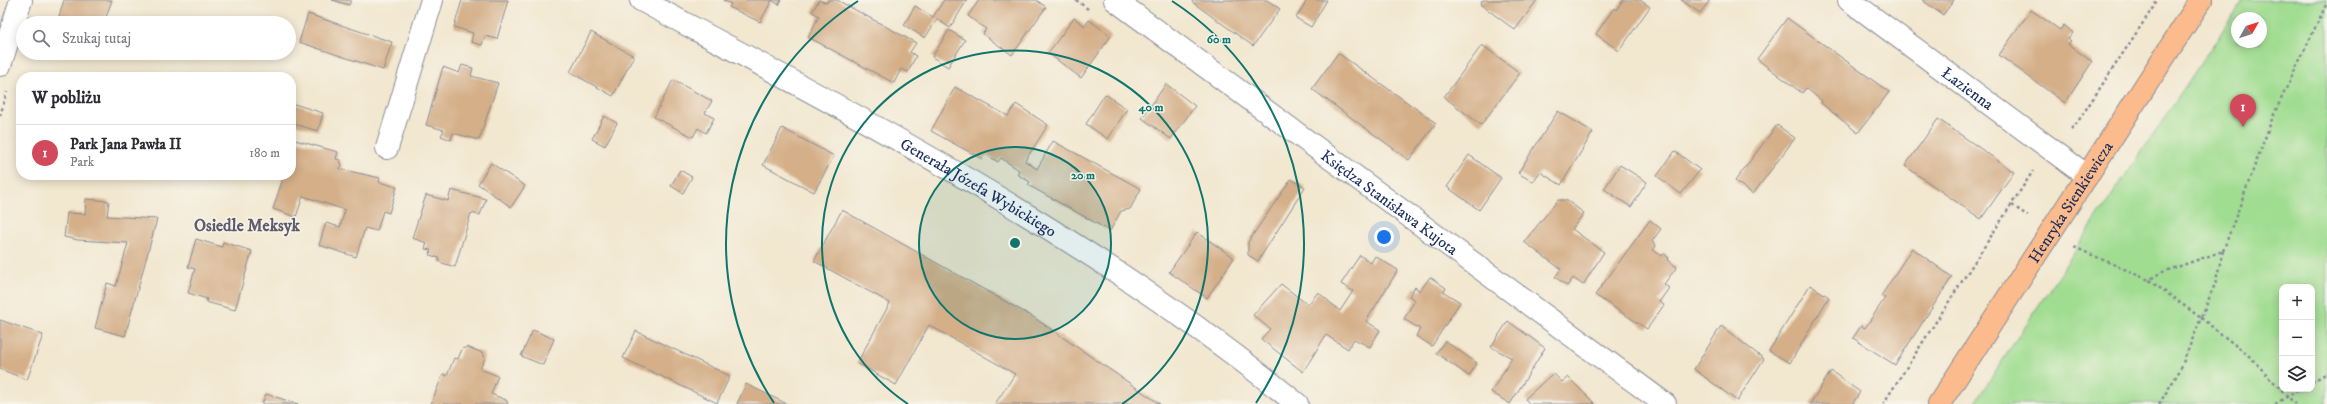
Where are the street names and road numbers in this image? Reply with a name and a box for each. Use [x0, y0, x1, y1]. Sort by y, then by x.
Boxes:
street label: Łazienna [1938, 63, 1997, 115]
street label: Generała Józefa Wybickiego [897, 134, 1060, 242]
street label: Henryka Sienkiewicza [2024, 138, 2118, 267]
street label: Księdza Stanisława Kujota [1317, 146, 1462, 260]

